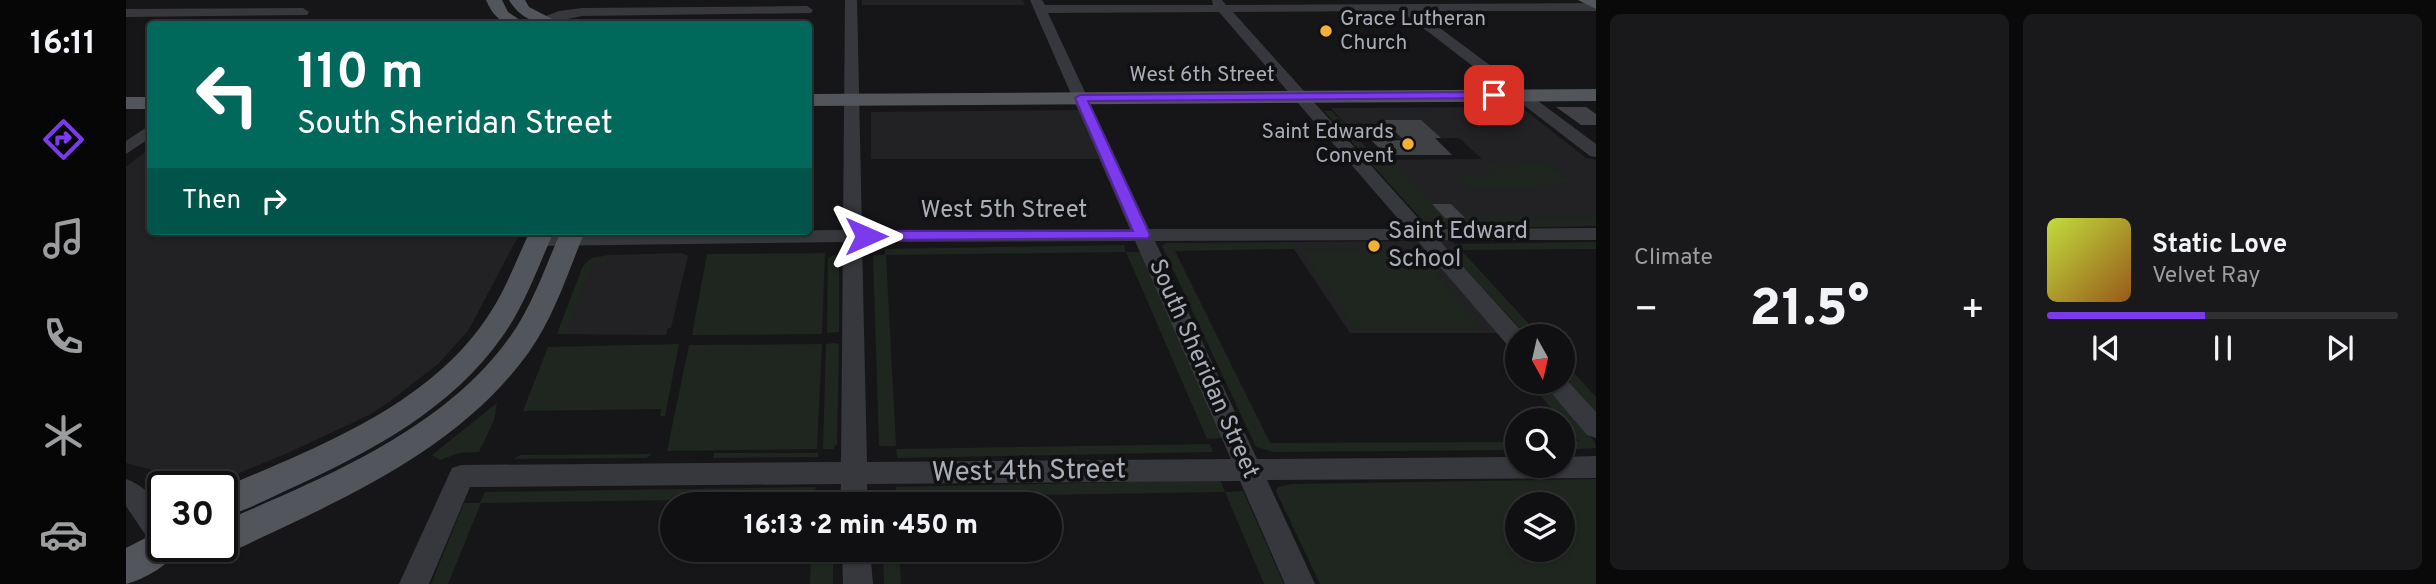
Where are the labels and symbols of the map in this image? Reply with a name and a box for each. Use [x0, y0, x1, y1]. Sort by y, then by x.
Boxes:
place label: Grace Lutheran Church [1340, 6, 1486, 57]
marker: Grace Lutheran Church [1318, 23, 1334, 39]
street label: West 6th Street [1129, 62, 1275, 89]
pin [1464, 65, 1524, 125]
place label: Saint Edwards Convent [1262, 119, 1394, 170]
marker: Saint Edwards Convent [1400, 136, 1416, 152]
street label: West 5th Street [921, 196, 1087, 226]
position arrow [829, 199, 903, 273]
place label: Saint Edward School [1388, 217, 1528, 275]
marker: Saint Edward School [1366, 238, 1382, 254]
street label: South Sheridan Street [1141, 255, 1265, 483]
north arrow [1505, 324, 1575, 394]
street label: West 4th Street [931, 452, 1127, 492]
speed limit sign: 30 [147, 471, 238, 562]

